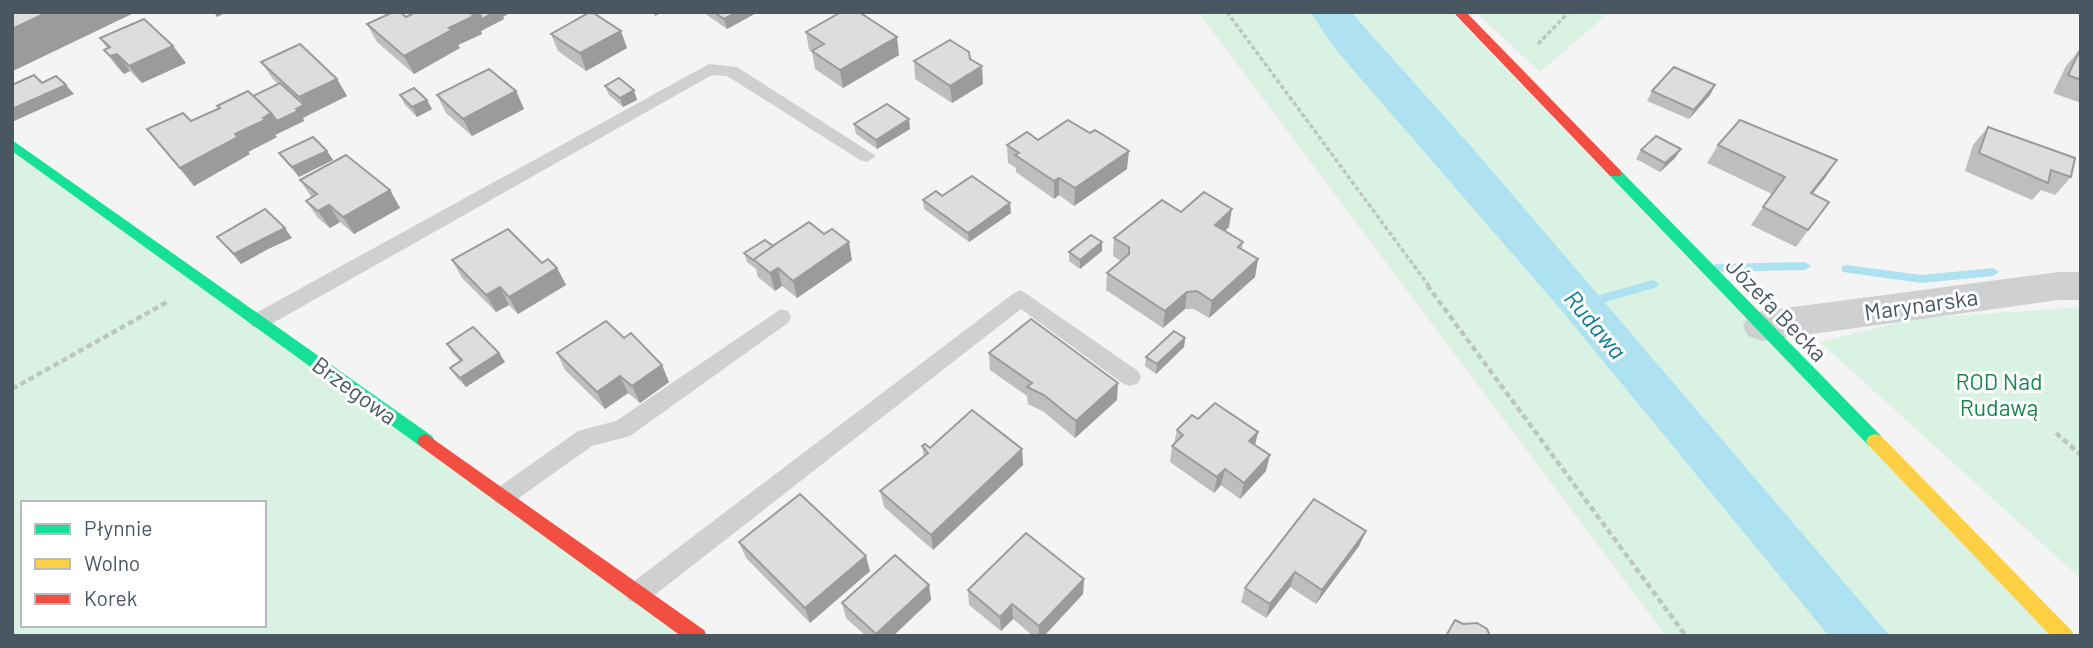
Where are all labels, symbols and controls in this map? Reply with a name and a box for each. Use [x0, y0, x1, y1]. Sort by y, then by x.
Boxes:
street label: Józefa Becka [1720, 251, 1834, 367]
street label: Marynarska [1862, 282, 1980, 326]
water label: Rudawa [1559, 284, 1633, 364]
street label: Brzegowa [307, 350, 403, 430]
park label: ROD Nad Rudawą [1955, 367, 2043, 421]
legend [21, 501, 266, 627]
text: Płynnie [84, 515, 152, 540]
text: Wolno [84, 550, 140, 575]
text: Korek [84, 585, 137, 610]

